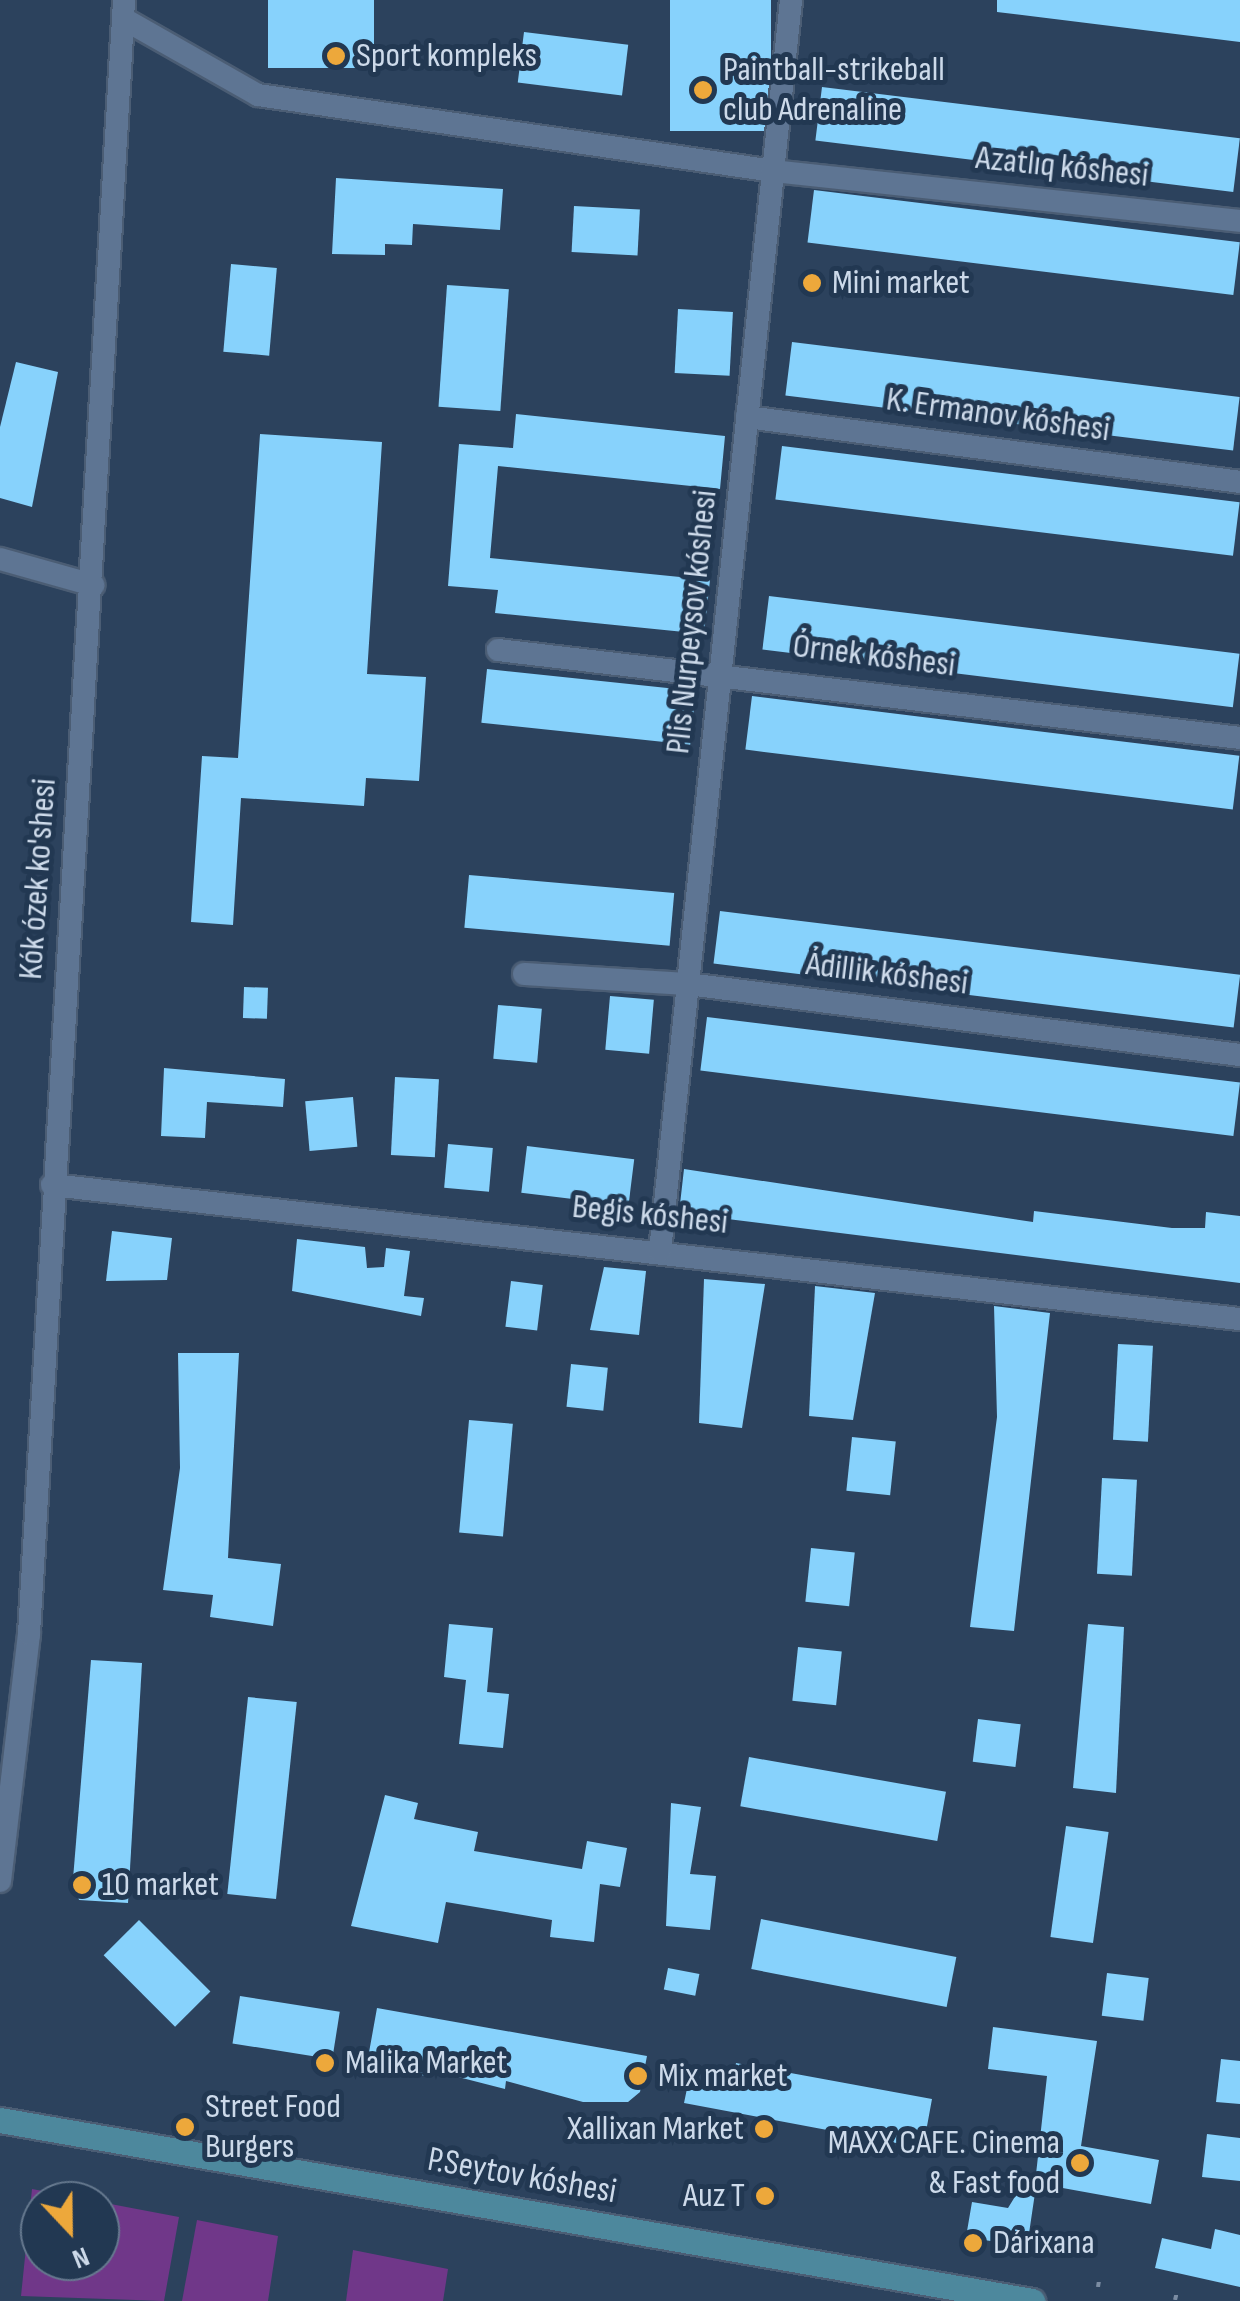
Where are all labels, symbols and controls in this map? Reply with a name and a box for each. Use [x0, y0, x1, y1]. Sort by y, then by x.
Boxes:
place label: Sport kompleks [356, 35, 537, 77]
marker: Sport kompleks [325, 45, 347, 67]
place label: Paintball-strikeball club Adrenaline [723, 49, 945, 131]
marker: Paintball-strikeball club Adrenaline [692, 79, 714, 101]
street label: Azatlıq kóshesi [974, 137, 1150, 197]
place label: Mini market [832, 262, 970, 304]
marker: Mini market [801, 272, 823, 294]
street label: K. Ermanov kóshesi [884, 379, 1112, 451]
street label: Plis Nurpeysov kóshesi [657, 488, 727, 756]
street label: Órnek kóshesi [790, 625, 958, 687]
street label: Kók ózek ko'shesi [10, 777, 66, 981]
street label: Ádillik kóshesi [804, 943, 970, 1005]
street label: Begis kóshesi [570, 1186, 730, 1244]
place label: 10 market [102, 1864, 219, 1906]
marker: 10 market [71, 1874, 93, 1896]
place label: Malika Market [345, 2042, 507, 2084]
marker: Malika Market [314, 2052, 336, 2074]
place label: Mix market [658, 2055, 787, 2097]
marker: Mix market [627, 2065, 649, 2087]
place label: Street Food Burgers [205, 2086, 341, 2168]
place label: Xallixan Market [567, 2108, 744, 2150]
marker: Street Food Burgers [174, 2116, 196, 2138]
marker: Xallixan Market [753, 2118, 775, 2140]
place label: MAXX CAFE. Cinema & Fast food [828, 2122, 1060, 2204]
street label: P.Seytov kóshesi [424, 2139, 620, 2213]
marker: MAXX CAFE. Cinema & Fast food [1069, 2152, 1091, 2174]
place label: Auz T [683, 2175, 745, 2217]
north arrow [20, 2181, 120, 2281]
marker: Auz T [754, 2185, 776, 2207]
place label: Dárixana [993, 2222, 1095, 2264]
marker: Dárixana [962, 2232, 984, 2254]
text: N [68, 2239, 94, 2276]

